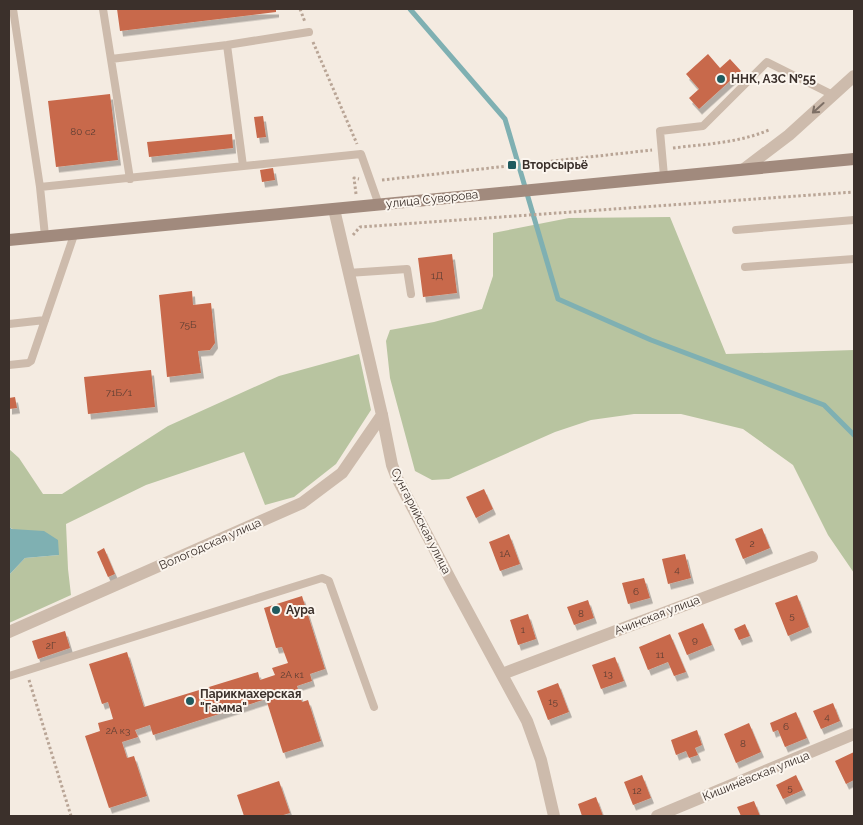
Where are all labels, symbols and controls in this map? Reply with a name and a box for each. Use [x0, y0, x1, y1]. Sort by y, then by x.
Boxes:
place label: ННК, АЗС №55 [731, 72, 816, 86]
marker: ННК, АЗС №55 [715, 73, 727, 85]
one-way arrow [812, 103, 825, 114]
house number: 80 с2 [70, 126, 96, 137]
place label: Вторсырьё [522, 158, 588, 172]
marker: Вторсырьё [506, 159, 518, 171]
street label: улица Суворова [385, 187, 479, 211]
house number: 1Д [431, 270, 443, 281]
house number: 75Б [179, 319, 197, 330]
house number: 71Б/1 [106, 387, 133, 398]
street label: Сунгарийская улица [388, 466, 454, 576]
street label: Вологодская улица [157, 515, 263, 573]
house number: 2 [749, 538, 755, 549]
house number: 1А [499, 548, 511, 559]
house number: 4 [674, 564, 680, 575]
house number: 6 [633, 586, 639, 597]
street label: Ачинская улица [612, 592, 702, 638]
place label: Аура [286, 603, 315, 617]
marker: Аура [270, 604, 282, 616]
house number: 8 [578, 608, 584, 619]
house number: 5 [789, 610, 795, 621]
house number: 1 [521, 624, 526, 635]
house number: 9 [692, 634, 698, 645]
house number: 2Г [46, 640, 56, 651]
house number: 11 [656, 649, 665, 660]
house number: 13 [603, 668, 613, 679]
house number: 2А к1 [280, 669, 305, 680]
place label: Парикмахерская "Гамма" [200, 687, 301, 715]
marker: Парикмахерская "Гамма" [184, 695, 196, 707]
house number: 15 [548, 696, 558, 707]
house number: 4 [824, 711, 830, 722]
house number: 6 [783, 721, 789, 732]
house number: 2А к3 [106, 725, 130, 736]
house number: 8 [740, 738, 746, 749]
street label: Кишинёвская улица [700, 748, 812, 804]
house number: 5 [787, 782, 793, 793]
house number: 12 [632, 785, 642, 796]

